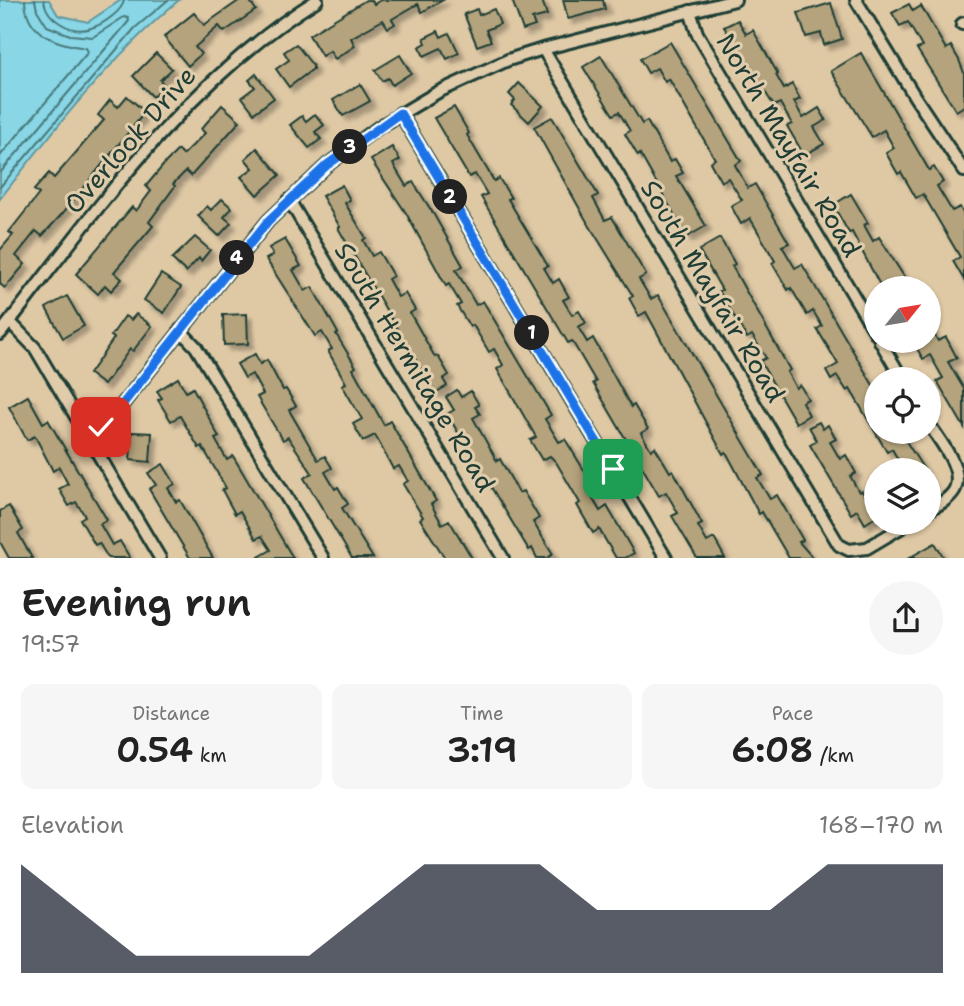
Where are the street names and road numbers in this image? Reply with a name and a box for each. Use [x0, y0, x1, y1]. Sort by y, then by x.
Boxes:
street label: North Mayfair Road [709, 26, 870, 263]
street label: Overlook Drive [56, 59, 203, 221]
street label: South Mayfair Road [633, 173, 794, 409]
street label: South Hermitage Road [327, 235, 504, 498]

